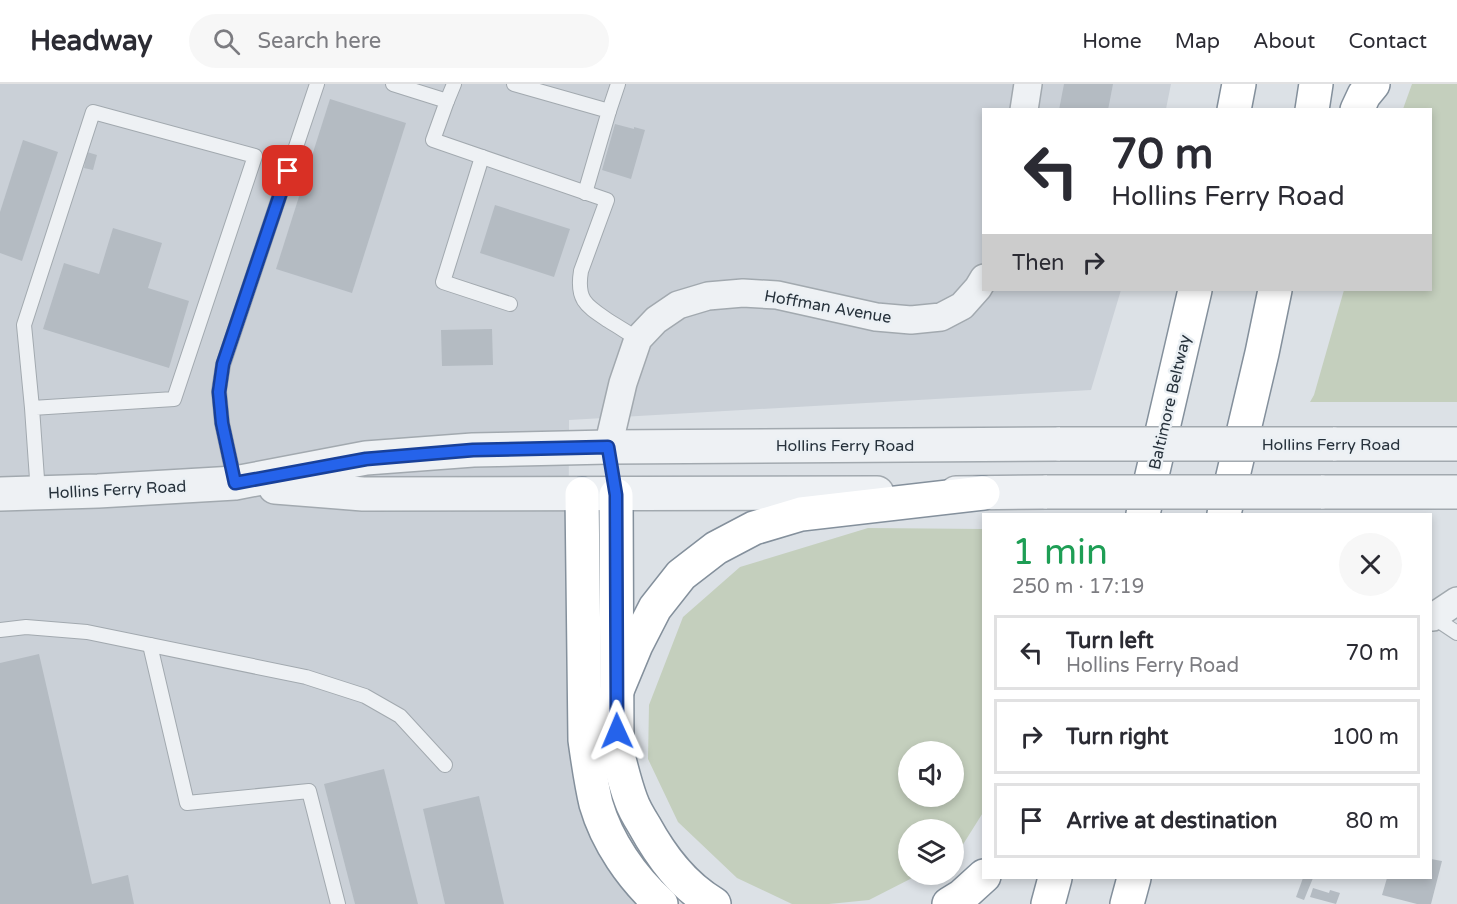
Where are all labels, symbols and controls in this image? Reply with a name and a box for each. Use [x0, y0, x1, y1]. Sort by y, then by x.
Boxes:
search box [189, 14, 609, 68]
text: Headway [30, 24, 153, 58]
icon: search [210, 25, 243, 58]
text: Search here [258, 28, 381, 54]
text: Home [1082, 29, 1142, 54]
text: Map [1175, 29, 1220, 54]
text: About [1253, 29, 1315, 54]
text: Contact [1348, 29, 1427, 54]
text: 70 m [1111, 129, 1213, 180]
icon: left [1012, 132, 1090, 210]
pin [262, 145, 313, 196]
icon: arrive [271, 154, 304, 187]
text: Hollins Ferry Road [1111, 180, 1345, 213]
icon: right [1077, 246, 1110, 279]
text: Then [1012, 250, 1065, 276]
street label: Hoffman Avenue [763, 286, 893, 328]
street label: Baltimore Beltway [1145, 332, 1195, 472]
street label: Hollins Ferry Road [1262, 435, 1400, 455]
street label: Hollins Ferry Road [776, 436, 914, 456]
street label: Hollins Ferry Road [47, 476, 187, 504]
text: 1 min [1012, 531, 1108, 574]
button: close [1339, 533, 1402, 596]
text: 250 m · 17:19 [1012, 575, 1144, 599]
text: Turn left [1066, 628, 1154, 654]
icon: left [1015, 636, 1048, 669]
text: 70 m [1345, 640, 1399, 666]
text: Hollins Ferry Road [1066, 654, 1239, 678]
position arrow [585, 699, 649, 763]
icon: right [1015, 720, 1048, 753]
text: Turn right [1066, 724, 1168, 750]
text: 100 m [1332, 724, 1399, 750]
map controls [898, 741, 964, 885]
button: sound [898, 741, 964, 807]
icon: arrive [1015, 804, 1048, 837]
text: Arrive at destination [1066, 808, 1277, 834]
text: 80 m [1345, 808, 1399, 834]
button: layers [898, 819, 964, 885]

